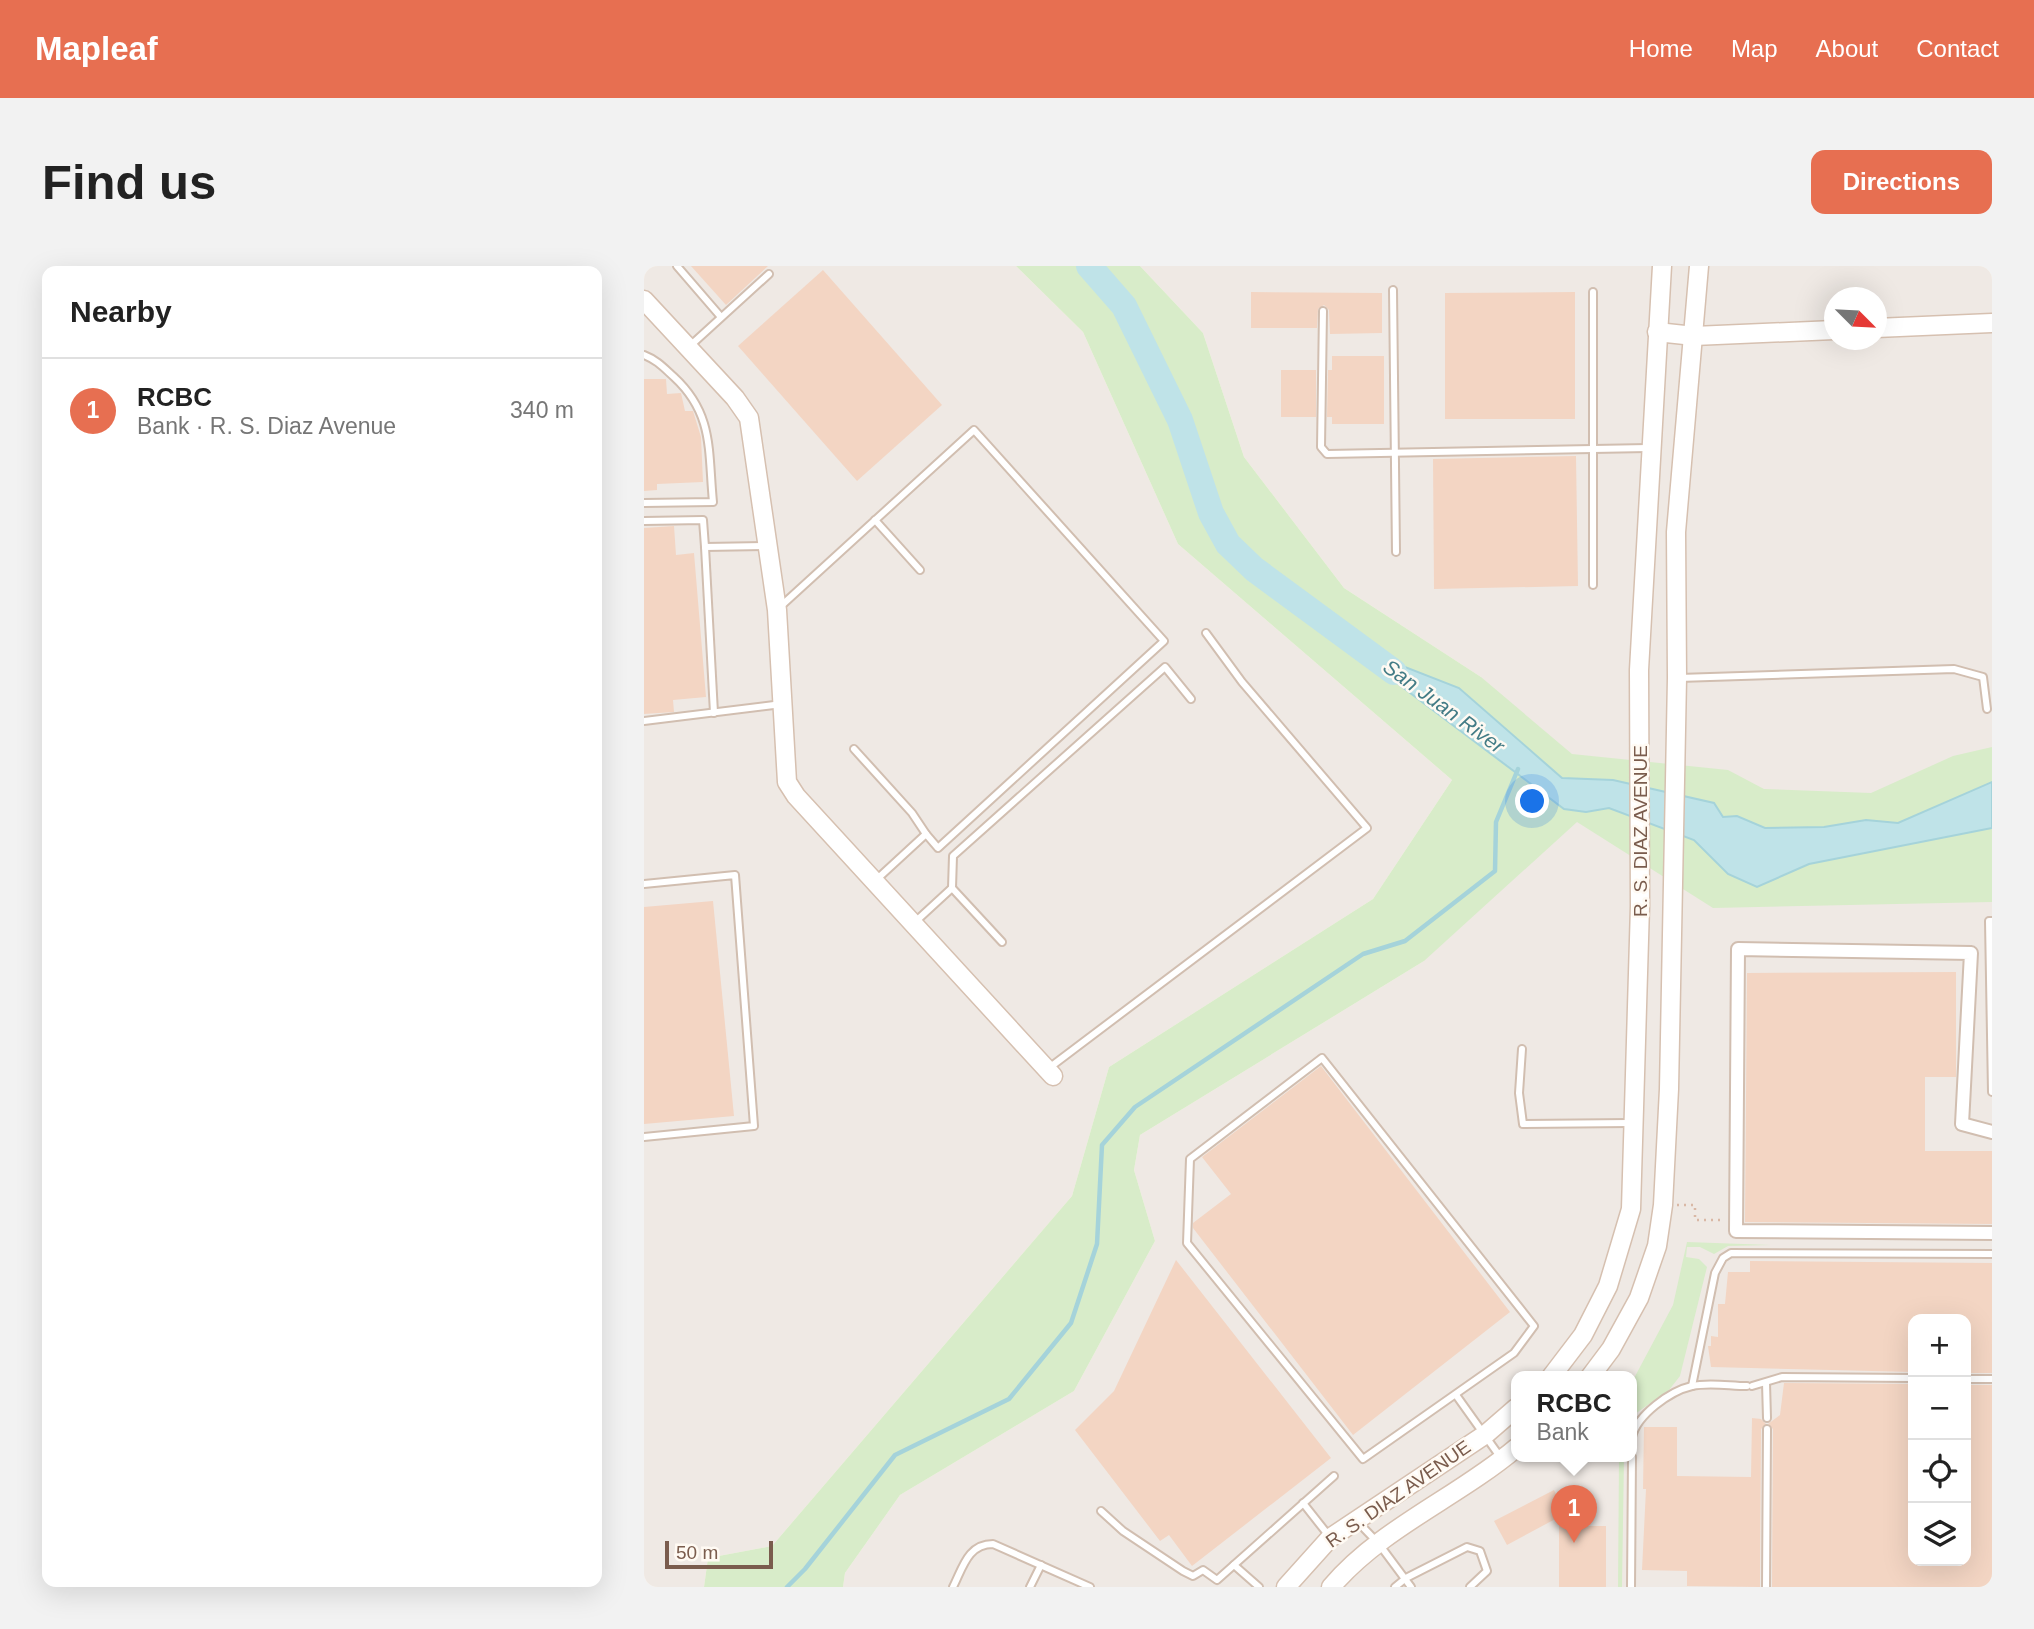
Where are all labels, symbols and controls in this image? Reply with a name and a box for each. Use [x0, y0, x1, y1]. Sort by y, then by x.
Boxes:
text: Mapleaf [35, 30, 158, 67]
text: Home [1629, 35, 1693, 62]
text: Map [1731, 35, 1778, 62]
text: About [1816, 35, 1878, 62]
text: Contact [1916, 35, 1999, 62]
button: Directions [1811, 150, 1992, 214]
text: Find us [42, 155, 216, 209]
north arrow [1824, 287, 1887, 350]
text: Nearby [70, 295, 172, 328]
text: RCBC [137, 382, 212, 412]
text: 1 [87, 397, 99, 423]
text: 340 m [510, 397, 574, 423]
text: Bank · R. S. Diaz Avenue [137, 413, 396, 439]
water label: San Juan River [1379, 654, 1510, 758]
street label: R. S. DIAZ AVENUE [1630, 745, 1651, 917]
your location [1515, 784, 1549, 818]
map controls [1908, 1314, 1971, 1566]
button: + [1908, 1314, 1971, 1377]
popup [1511, 1371, 1637, 1462]
button: − [1908, 1377, 1971, 1440]
text: RCBC [1536, 1388, 1612, 1418]
text: Bank [1536, 1419, 1589, 1445]
street label: R. S. DIAZ AVENUE [1322, 1436, 1474, 1552]
button: locate [1908, 1440, 1971, 1503]
pin: 1 [1551, 1485, 1597, 1543]
button: layers [1908, 1503, 1971, 1566]
scale bar [665, 1538, 774, 1570]
text: 50 m [676, 1542, 718, 1563]

